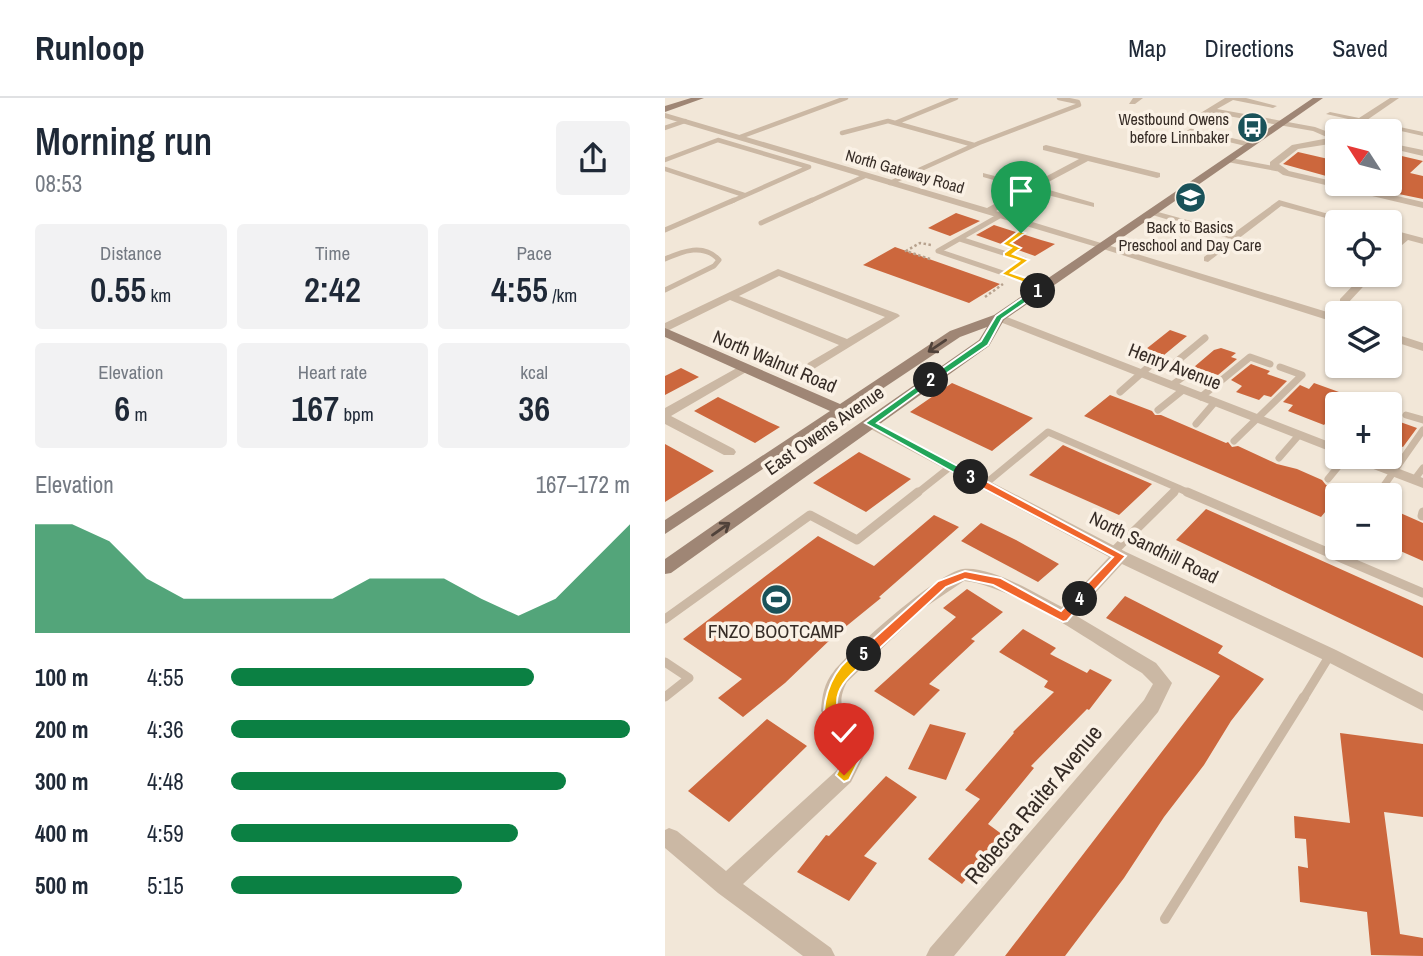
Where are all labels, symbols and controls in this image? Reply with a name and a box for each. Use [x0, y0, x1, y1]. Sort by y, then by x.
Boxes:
text: Runloop [35, 26, 145, 70]
text: Map [1128, 32, 1166, 64]
text: Directions [1204, 32, 1294, 64]
text: Saved [1332, 32, 1388, 64]
place label: Westbound Owens before Linnbaker [1118, 108, 1230, 148]
bus stop icon: Westbound Owens before Linnbaker [1235, 111, 1269, 145]
text: Morning run [35, 116, 212, 167]
north arrow [1325, 119, 1402, 196]
map controls [1325, 119, 1402, 560]
button: share [556, 121, 630, 195]
street label: North Gateway Road [843, 144, 967, 198]
pin [991, 161, 1051, 233]
text: 08:53 [35, 168, 82, 199]
icon: arrive [1002, 172, 1040, 210]
school or university icon: Back to Basics Preschool and Day Care [1173, 181, 1207, 215]
button: locate [1325, 210, 1402, 287]
place label: Back to Basics Preschool and Day Care [1119, 216, 1261, 256]
text: Distance [100, 240, 162, 266]
text: Time [315, 240, 350, 266]
text: Pace [516, 240, 552, 266]
text: 0.55 [90, 266, 146, 313]
text: 2:42 [304, 266, 361, 313]
text: 4:55 [491, 266, 548, 313]
pin: 1 [1021, 274, 1055, 308]
text: 1 [1033, 277, 1042, 303]
text: km [146, 282, 171, 308]
text: /km [548, 282, 577, 308]
button: layers [1325, 301, 1402, 378]
street label: North Walnut Road [709, 323, 841, 399]
street label: Henry Avenue [1125, 336, 1225, 396]
one-way arrow [928, 339, 947, 353]
text: Elevation [98, 359, 163, 385]
text: Heart rate [298, 359, 367, 385]
text: kcal [520, 359, 548, 385]
pin: 2 [913, 362, 949, 398]
text: 2 [926, 366, 935, 392]
street label: East Owens Avenue [759, 379, 889, 481]
text: 6 [114, 385, 130, 432]
text: 167 [291, 385, 339, 432]
text: 36 [518, 385, 550, 432]
button: + [1325, 392, 1402, 469]
text: m [130, 401, 147, 427]
text: bpm [339, 401, 374, 427]
pin: 3 [953, 460, 989, 494]
text: 3 [966, 463, 975, 489]
text: Elevation [35, 469, 114, 500]
text: 167–172 m [536, 469, 630, 500]
button: − [1325, 483, 1402, 560]
street label: North Sandhill Road [1085, 505, 1223, 589]
one-way arrow [711, 522, 730, 536]
pin: 4 [1063, 582, 1097, 616]
sports icon: FNZO BOOTCAMP [759, 583, 793, 617]
text: 4 [1075, 585, 1084, 611]
place label: FNZO BOOTCAMP [708, 618, 844, 644]
pin: 5 [847, 636, 881, 672]
text: 5 [859, 640, 868, 666]
text: 100 m [35, 662, 88, 693]
text: 4:55 [147, 662, 184, 693]
pin [814, 703, 874, 775]
text: 200 m [35, 714, 88, 745]
text: 4:36 [147, 714, 184, 745]
icon: check [825, 714, 863, 752]
street label: Rebecca Raiter Avenue [957, 718, 1109, 890]
text: 300 m [35, 766, 88, 797]
text: 4:48 [147, 766, 184, 797]
text: 400 m [35, 818, 88, 849]
text: 4:59 [147, 818, 184, 849]
text: 500 m [35, 870, 88, 901]
text: 5:15 [147, 870, 184, 901]

